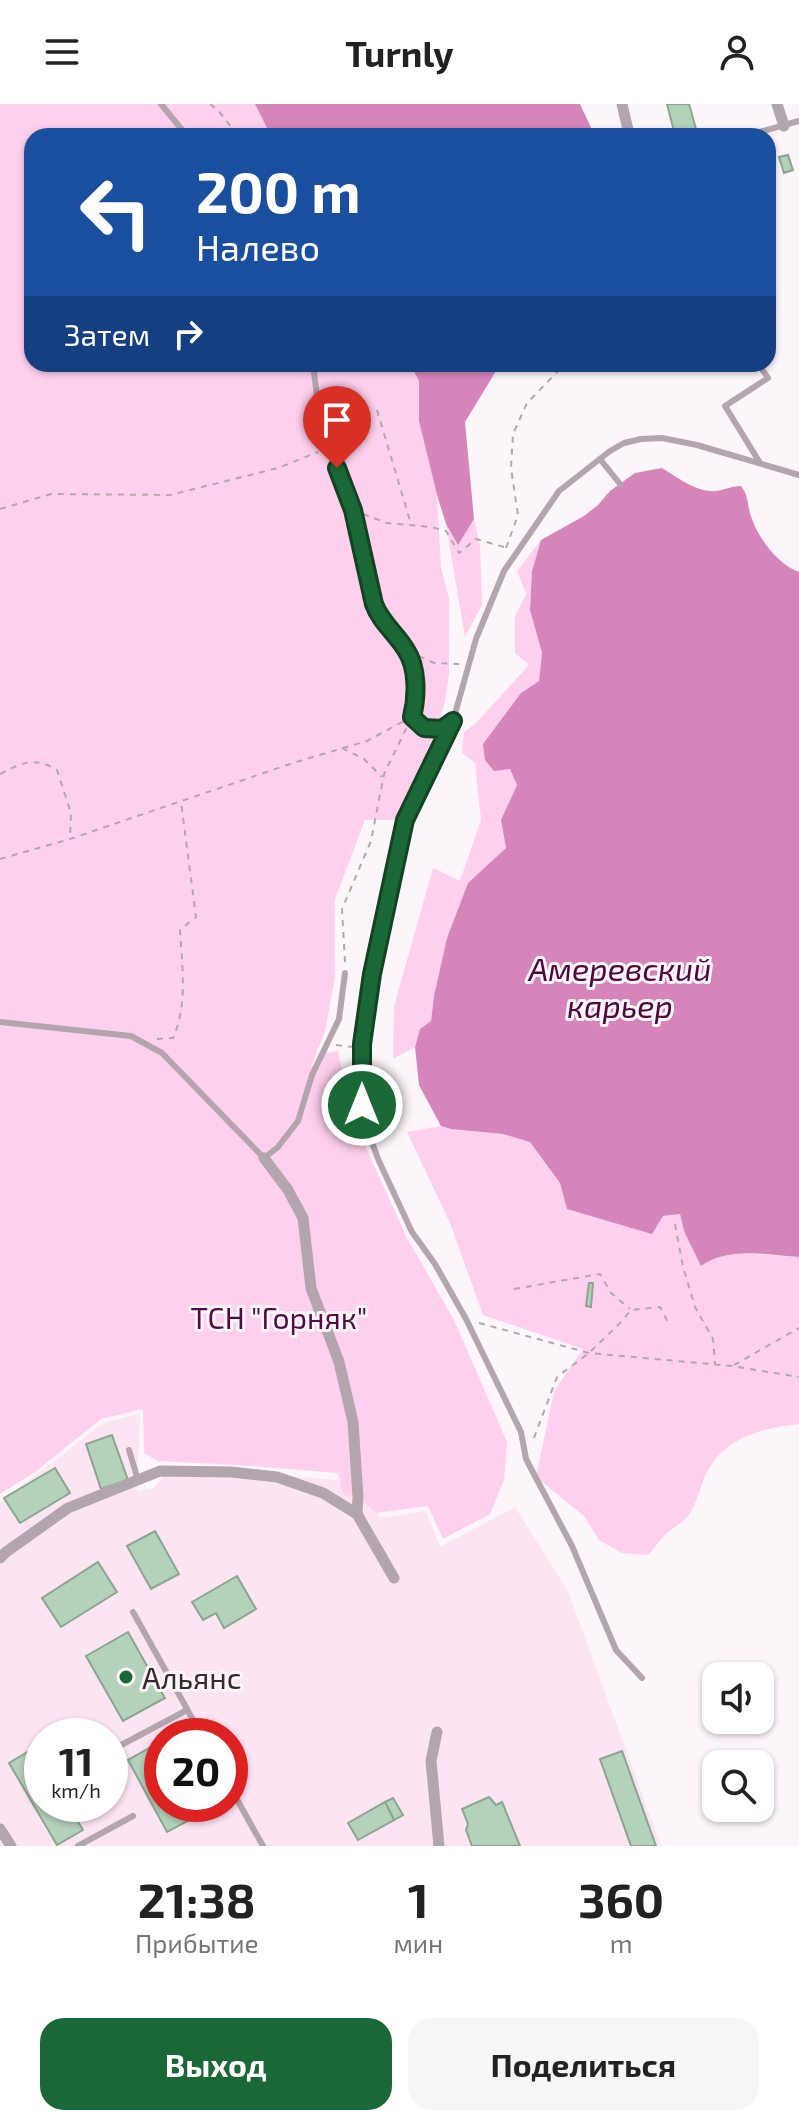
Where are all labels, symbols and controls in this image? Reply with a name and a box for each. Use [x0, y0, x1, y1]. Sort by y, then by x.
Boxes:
icon: menu [40, 30, 84, 74]
icon: person [715, 30, 759, 74]
text: Turnly [345, 31, 454, 74]
text: 200 m [196, 157, 361, 224]
icon: left [64, 160, 168, 264]
text: Налево [196, 225, 320, 268]
icon: right [166, 312, 210, 356]
text: Затем [64, 316, 150, 352]
pin [303, 386, 371, 468]
icon: arrive [315, 398, 359, 442]
water label: Амеревский карьер [527, 949, 712, 1024]
position arrow [320, 1063, 404, 1147]
park label: ТСН "Горняк" [191, 1299, 367, 1335]
place label: Альянс [142, 1659, 242, 1695]
map controls [702, 1662, 774, 1822]
button: sound [702, 1662, 774, 1734]
marker: Альянс [117, 1668, 135, 1686]
speed limit sign: 20 [144, 1718, 248, 1822]
text: 11 [59, 1736, 93, 1784]
button: search [702, 1750, 774, 1822]
text: km/h [51, 1778, 101, 1802]
text: 21:38 [138, 1870, 256, 1928]
text: 1 [408, 1870, 429, 1928]
text: 360 [578, 1870, 664, 1928]
text: Прибытие [135, 1927, 258, 1958]
text: мин [393, 1927, 443, 1958]
text: m [610, 1927, 632, 1958]
button: Выход [40, 2018, 392, 2110]
button: Поделиться [408, 2018, 759, 2110]

